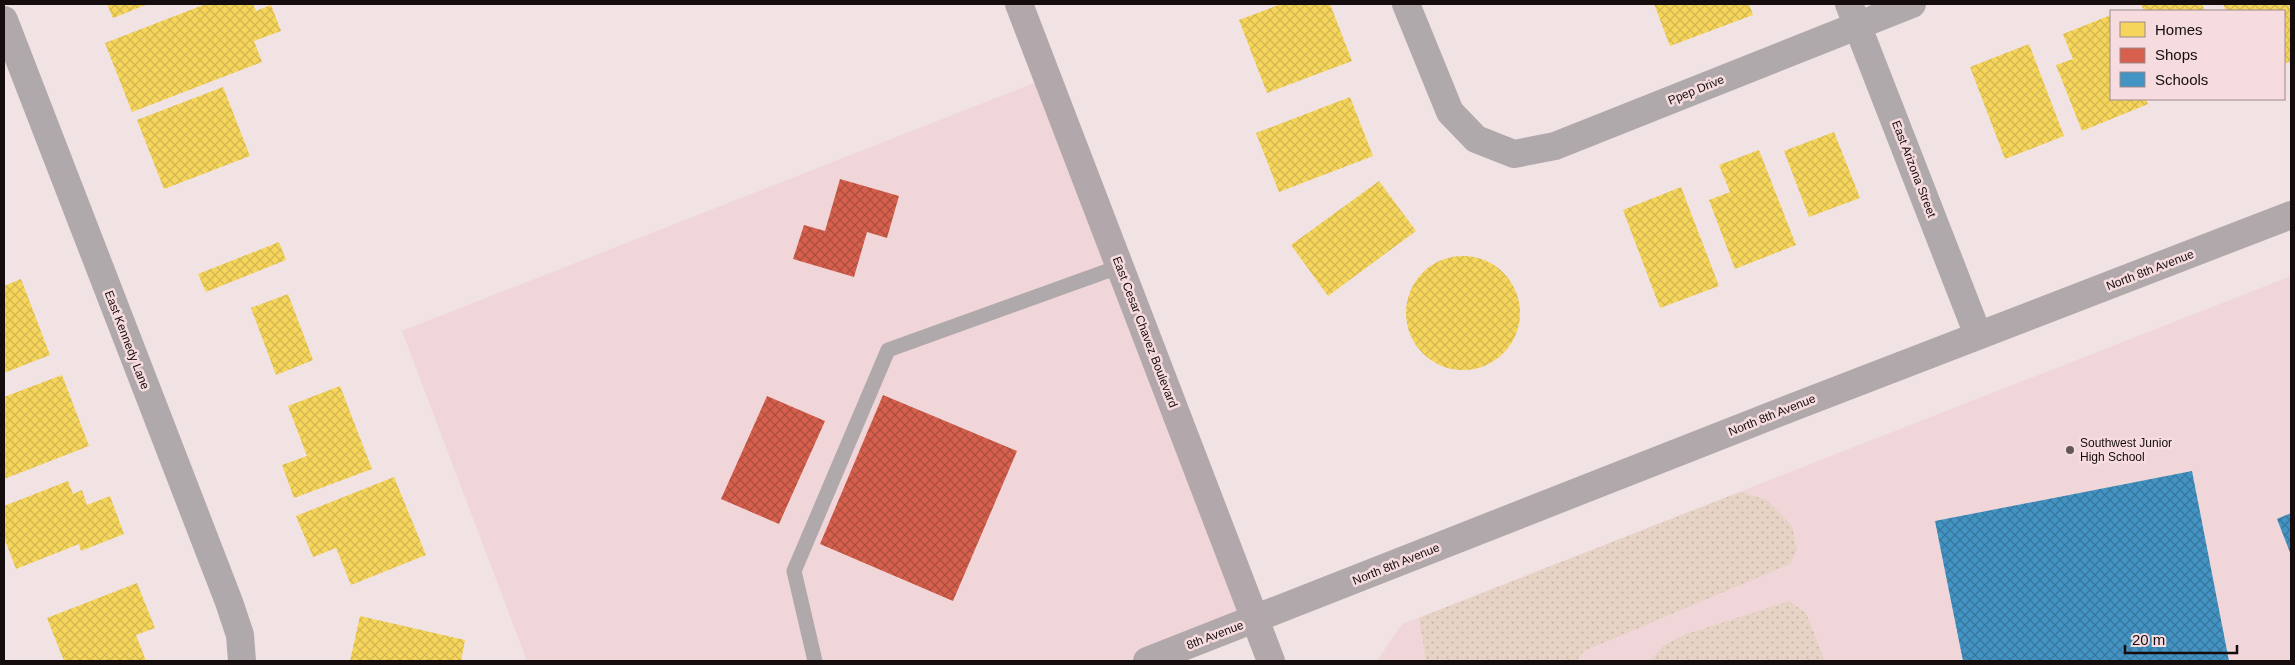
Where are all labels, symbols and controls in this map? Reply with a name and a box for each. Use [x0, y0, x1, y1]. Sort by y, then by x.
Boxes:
legend [2110, 10, 2285, 100]
text: Homes [2155, 21, 2203, 38]
text: Shops [2155, 46, 2198, 63]
text: Schools [2155, 71, 2208, 88]
street label: Ppep Drive [1666, 72, 1726, 108]
street label: East Arizona Street [1889, 119, 1939, 220]
street label: North 8th Avenue [2104, 247, 2196, 293]
street label: East Cesar Chavez Boulevard [1110, 254, 1180, 410]
street label: East Kennedy Lane [102, 289, 152, 392]
street label: North 8th Avenue [1726, 391, 1818, 439]
place label: Southwest Junior High School [2080, 436, 2172, 464]
marker: Southwest Junior High School [2064, 444, 2076, 456]
street label: North 8th Avenue [1350, 540, 1442, 588]
street label: 8th Avenue [1185, 618, 1246, 652]
scale bar [2125, 622, 2238, 654]
text: 20 m [2132, 631, 2165, 648]

